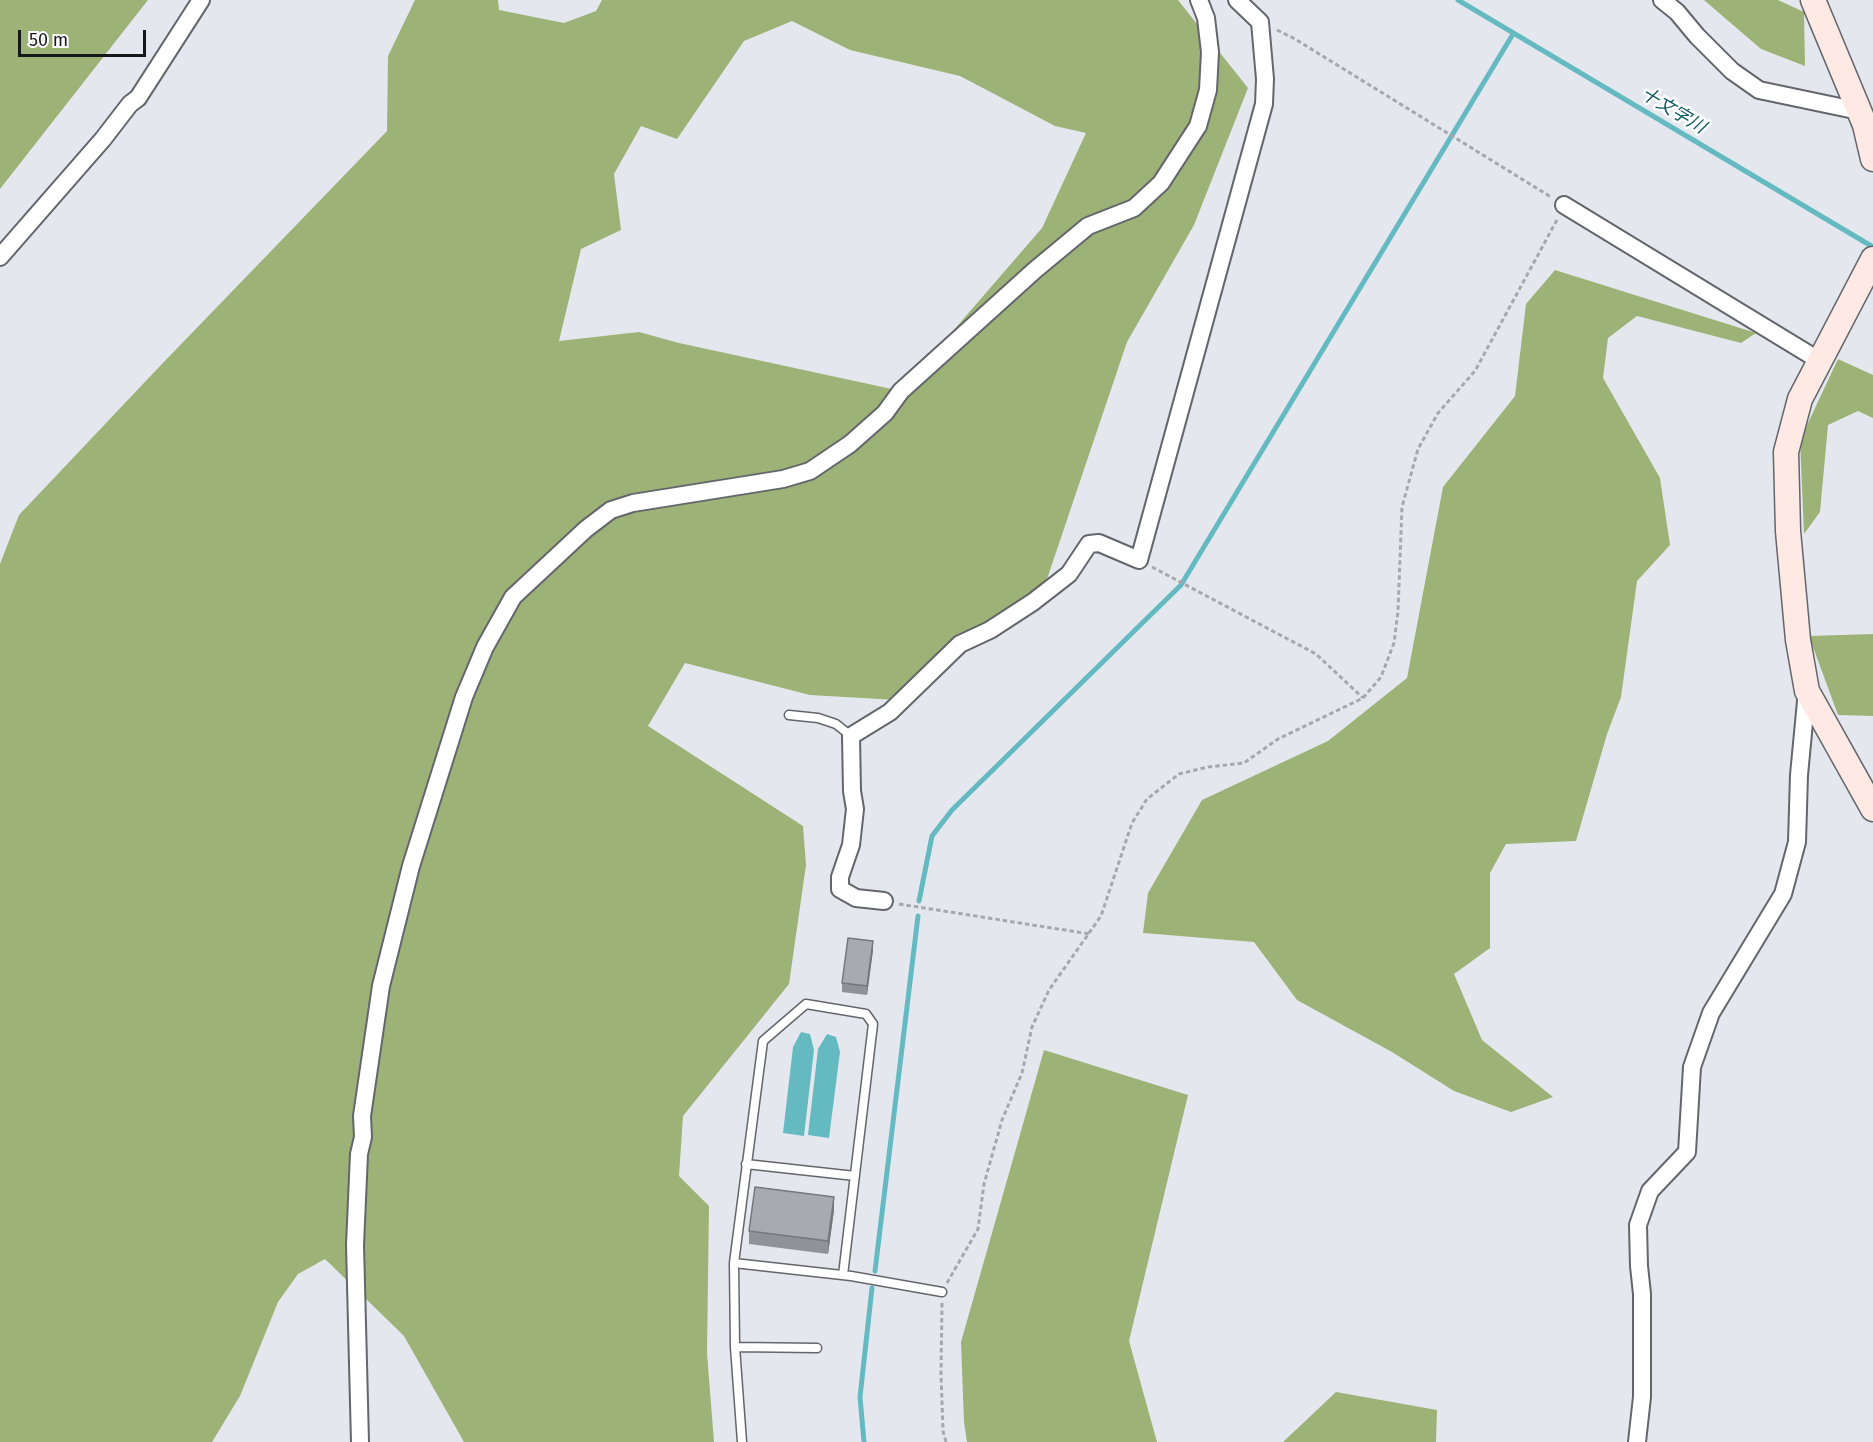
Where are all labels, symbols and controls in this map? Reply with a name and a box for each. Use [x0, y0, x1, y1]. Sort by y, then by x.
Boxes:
scale bar [21, 18, 148, 56]
text: 50 m [29, 29, 68, 51]
water label: 十文字川 [1637, 83, 1709, 139]

